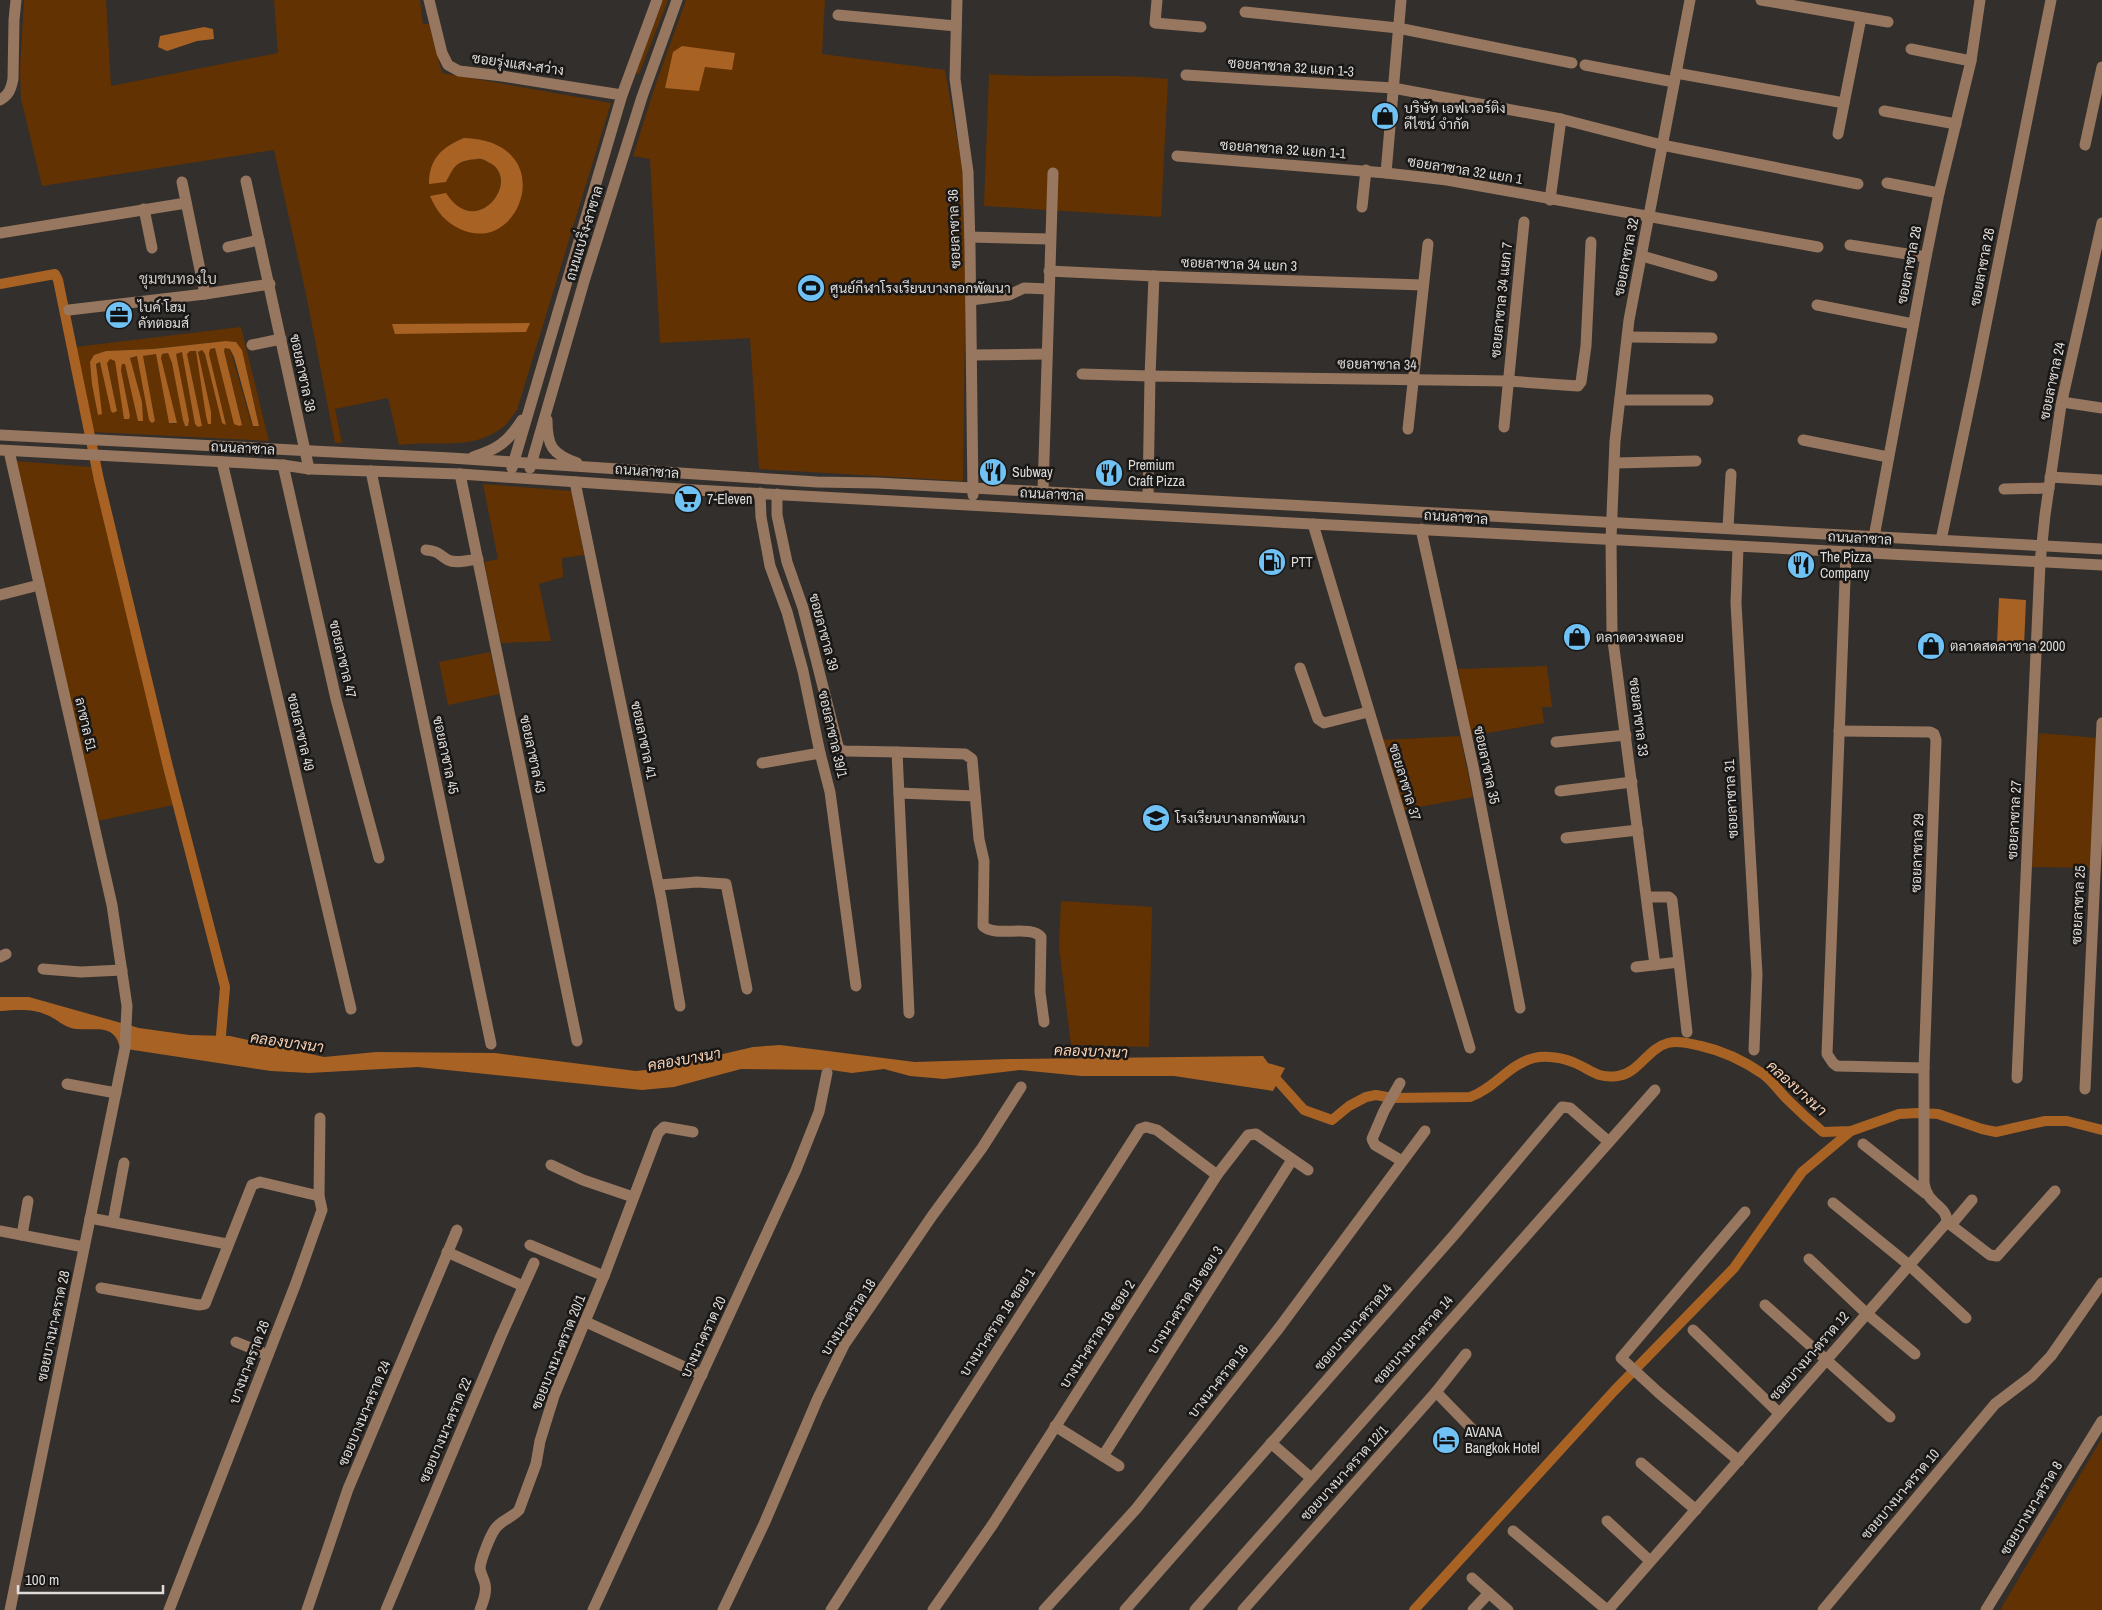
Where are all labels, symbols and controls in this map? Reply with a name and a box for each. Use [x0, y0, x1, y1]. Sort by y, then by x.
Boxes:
street label: ซอยรุ่งแสง-สว่าง [471, 49, 565, 80]
street label: ซอยลาซาล 32 แยก 1-3 [1227, 54, 1355, 80]
place label: บริษัท เอฟเวอร์ติง ดีไซน์ จำกัด [1404, 99, 1506, 133]
shop icon: บริษัท เอฟเวอร์ติง ดีไซน์ จำกัด [1370, 101, 1400, 131]
street label: ซอยลาซาล 32 แยก 1-1 [1219, 136, 1347, 162]
street label: ซอยลาซาล 32 แยก 1 [1406, 152, 1524, 188]
street label: ถนนแบริ่ง-ลาซาล [559, 183, 607, 283]
street label: ซอยลาซาล 36 [944, 189, 964, 269]
street label: ซอยลาซาล 32 [1610, 216, 1642, 298]
street label: ซอยลาซาล 28 [1893, 224, 1925, 306]
street label: ซอยลาซาล 26 [1966, 226, 1998, 308]
street label: ซอยลาซาล 34 แยก 7 [1486, 241, 1516, 359]
street label: ซอยลาซาล 34 แยก 3 [1181, 253, 1297, 275]
district label: ชุมชนทองใบ [139, 268, 217, 290]
sports icon: ศูนย์กีฬาโรงเรียนบางกอกพัฒนา [796, 273, 826, 303]
place label: ศูนย์กีฬาโรงเรียนบางกอกพัฒนา [830, 279, 1011, 298]
place label: ไบค์ โฮม คัทตอมส์ [137, 298, 189, 332]
office icon: ไบค์ โฮม คัทตอมส์ [104, 300, 134, 330]
street label: ซอยลาซาล 38 [286, 332, 320, 414]
street label: ซอยลาซาล 24 [2035, 340, 2069, 422]
street label: ซอยลาซาล 34 [1337, 354, 1417, 374]
street label: ถนนลาซาล [210, 437, 276, 459]
place label: Premium Craft Pizza [1128, 456, 1185, 490]
restaurant icon: Subway [978, 457, 1008, 487]
restaurant icon: Premium Craft Pizza [1094, 458, 1124, 488]
street label: ถนนลาซาล [614, 460, 680, 482]
place label: Subway [1012, 463, 1053, 481]
street label: ถนนลาซาล [1019, 483, 1085, 505]
supermarket icon: 7-Eleven [673, 484, 703, 514]
place label: 7-Eleven [707, 490, 752, 508]
street label: ถนนลาซาล [1423, 506, 1489, 528]
street label: ถนนลาซาล [1827, 527, 1893, 549]
fuel station icon: PTT [1257, 547, 1287, 577]
place label: The Pizza Company [1820, 548, 1872, 582]
restaurant icon: The Pizza Company [1786, 550, 1816, 580]
place label: PTT [1291, 553, 1313, 571]
street label: ซอยลาซาล 39 [805, 591, 843, 673]
street label: ซอยลาซาล 47 [325, 618, 361, 700]
shop icon: ตลาดดวงพลอย [1562, 622, 1592, 652]
place label: ตลาดดวงพลอย [1596, 628, 1684, 646]
shop icon: ตลาดสดลาซาล 2000 [1916, 631, 1946, 661]
place label: ตลาดสดลาซาล 2000 [1950, 637, 2065, 655]
street label: ซอยลาซาล 33 [1625, 677, 1653, 757]
street label: ซอยลาซาล 39/1 [814, 689, 852, 780]
street label: ซอยลาซาล 49 [283, 691, 319, 773]
street label: ลาซาล 51 [71, 695, 101, 753]
street label: ซอยลาซาล 41 [627, 699, 661, 781]
street label: ซอยลาซาล 43 [516, 713, 550, 795]
street label: ซอยลาซาล 45 [429, 714, 463, 796]
street label: ซอยลาซาล 35 [1470, 724, 1504, 806]
street label: ซอยลาซาล 37 [1385, 741, 1425, 823]
street label: ซอยลาซาล 31 [1720, 758, 1742, 839]
street label: ซอยลาซาล 27 [2003, 780, 2025, 860]
school or university icon: โรงเรียนบางกอกพัฒนา [1141, 803, 1171, 833]
place label: โรงเรียนบางกอกพัฒนา [1174, 809, 1305, 827]
street label: ซอยลาซาล 29 [1907, 813, 1927, 893]
street label: ซอยลาซาล 25 [2067, 865, 2089, 945]
water label: คลองบางนา [249, 1026, 325, 1058]
water label: คลองบางนา [1054, 1039, 1128, 1063]
water label: คลองบางนา [646, 1042, 722, 1076]
water label: คลองบางนา [1762, 1055, 1832, 1121]
street label: บางนา-ตราด 16 ซอย 3 [1143, 1242, 1227, 1358]
street label: บางนา-ตราด 16 ซอย 1 [955, 1264, 1039, 1380]
street label: ซอยบางนา-ตราด 28 [32, 1269, 74, 1383]
street label: บางนา-ตราด 18 [816, 1275, 880, 1359]
street label: บางนา-ตราด 16 ซอย 2 [1055, 1276, 1139, 1392]
street label: ซอยบางนา-ตราด14 [1310, 1279, 1396, 1374]
street label: ซอยบางนา-ตราด 20/1 [527, 1291, 590, 1412]
street label: ซอยบางนา-ตราด 14 [1369, 1291, 1457, 1388]
street label: บางนา-ตราด 20 [676, 1293, 730, 1381]
street label: ซอยบางนา-ตราด 12 [1765, 1308, 1853, 1404]
street label: บางนา-ตราด 26 [225, 1318, 273, 1406]
street label: บางนา-ตราด 16 [1184, 1341, 1252, 1421]
street label: ซอยบางนา-ตราด 24 [334, 1357, 395, 1468]
street label: ซอยบางนา-ตราด 22 [415, 1375, 475, 1485]
street label: ซอยบางนา-ตราด 12/1 [1296, 1421, 1392, 1525]
place label: AVANA Bangkok Hotel [1464, 1423, 1540, 1457]
hotel icon: AVANA Bangkok Hotel [1431, 1425, 1461, 1455]
street label: ซอยบางนา-ตราด 10 [1857, 1445, 1943, 1543]
street label: ซอยบางนา-ตราด 8 [1996, 1458, 2066, 1558]
scale bar [18, 1562, 162, 1594]
text: 100 m [25, 1569, 59, 1590]

